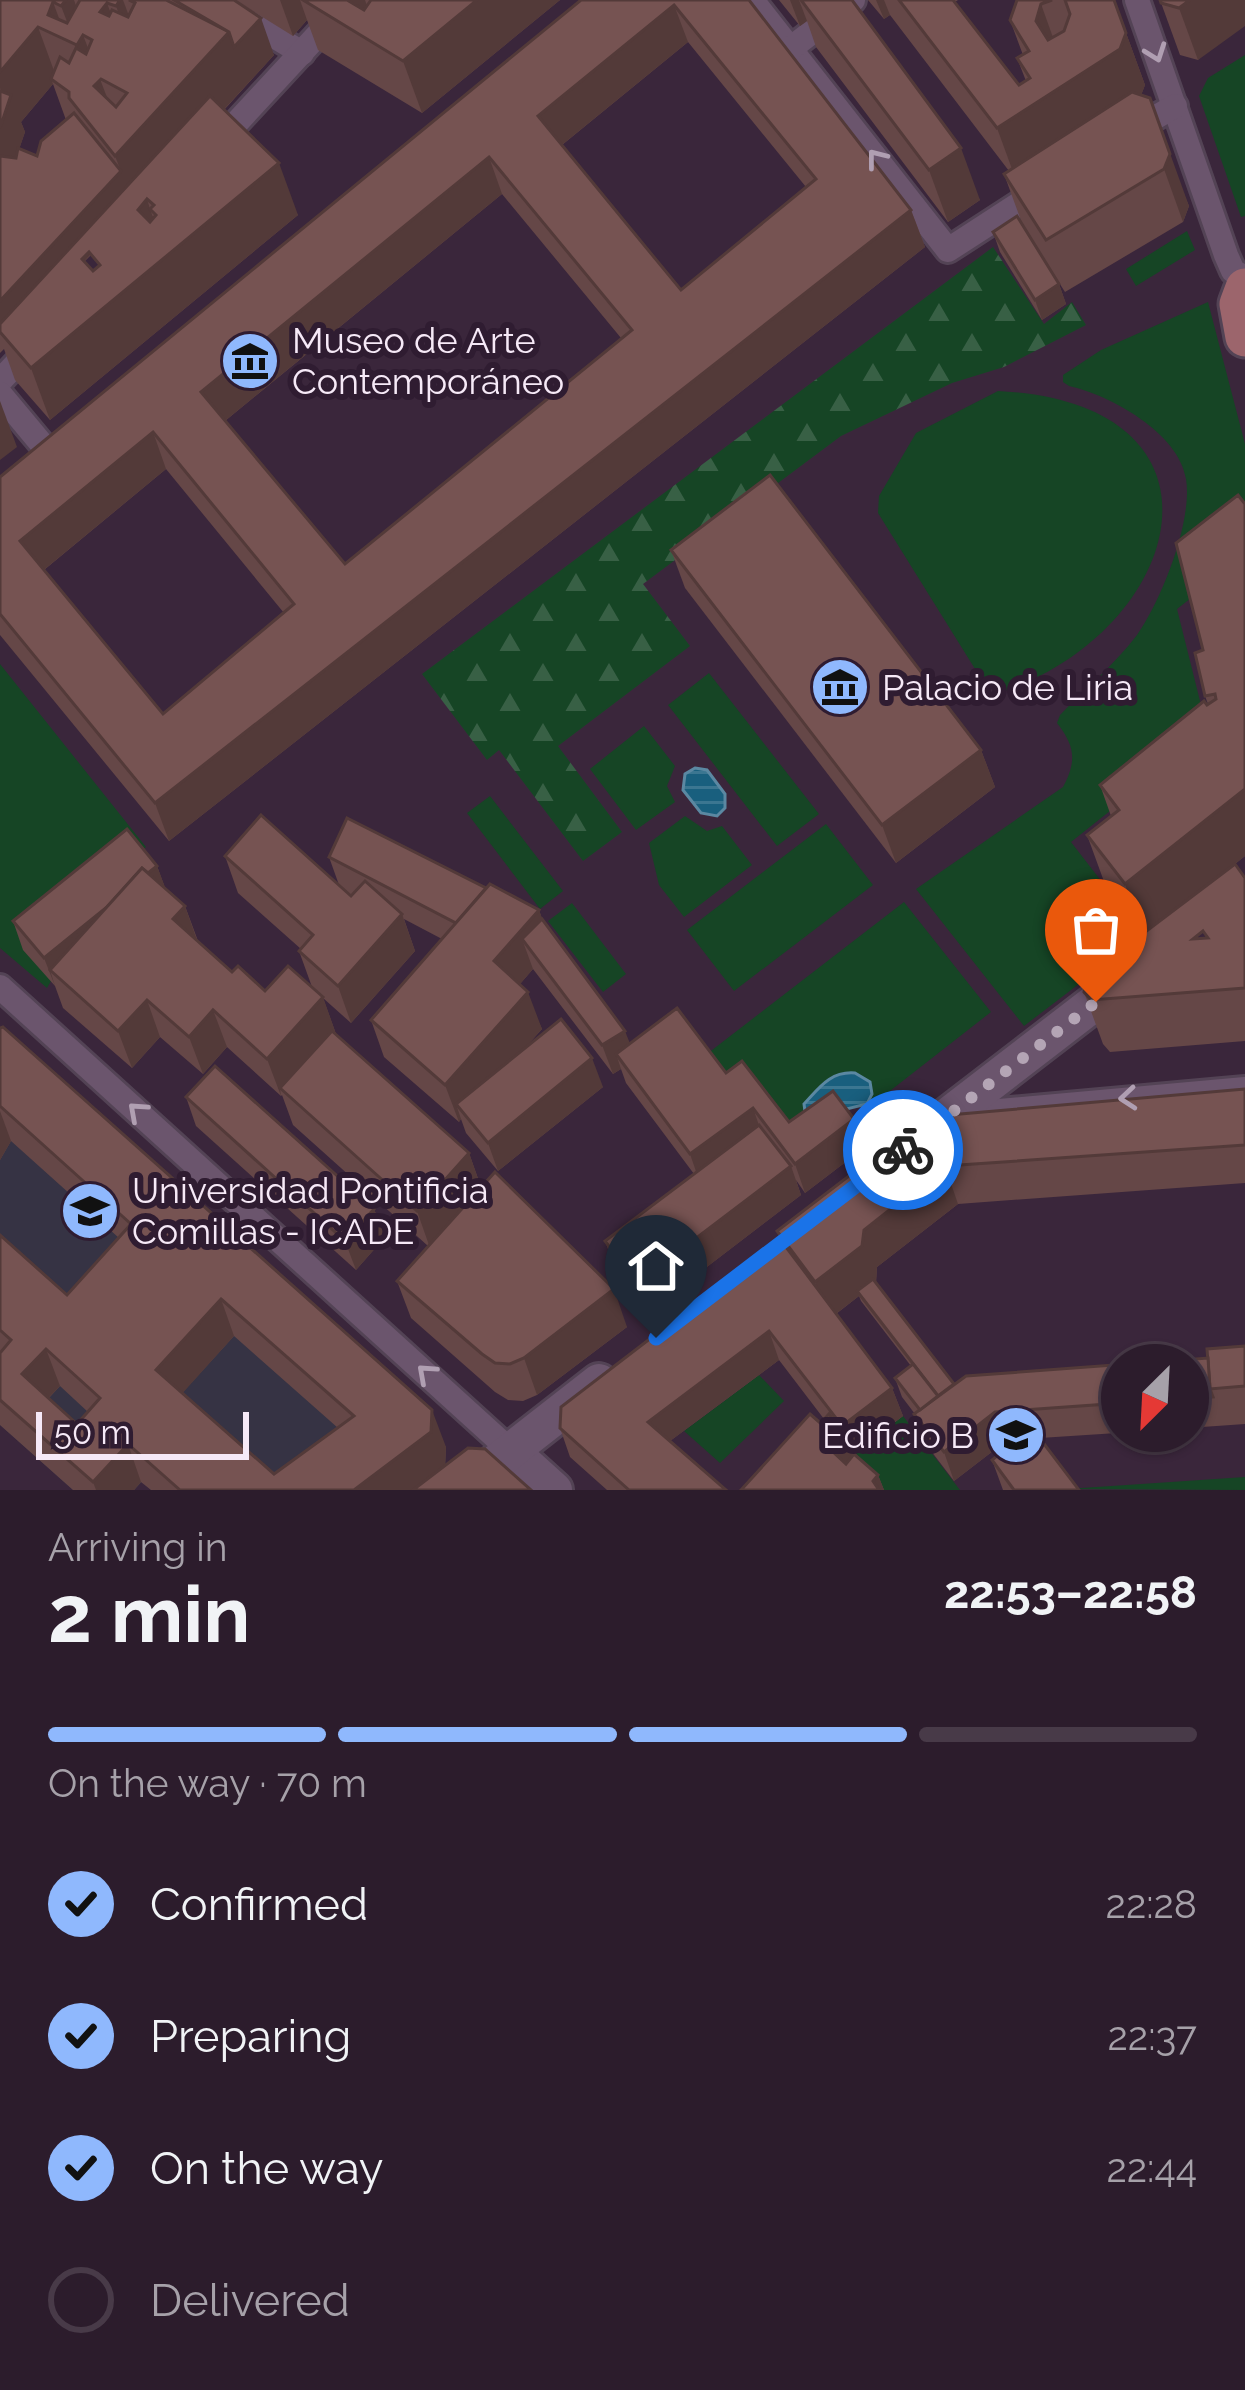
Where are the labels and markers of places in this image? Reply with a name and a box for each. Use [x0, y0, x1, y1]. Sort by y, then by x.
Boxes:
place label: Museo de Arte Contemporáneo [292, 319, 564, 402]
museum icon: Museo de Arte Contemporáneo [219, 330, 281, 392]
museum icon: Palacio de Liria [809, 656, 871, 718]
place label: Palacio de Liria [882, 666, 1133, 708]
pin [1045, 879, 1147, 1002]
place label: Universidad Pontificia Comillas - ICADE [132, 1169, 489, 1252]
school or university icon: Universidad Pontificia Comillas - ICADE [59, 1180, 121, 1242]
pin [605, 1215, 707, 1338]
school or university icon: Edificio B [985, 1404, 1047, 1466]
place label: Edificio B [822, 1414, 974, 1456]

